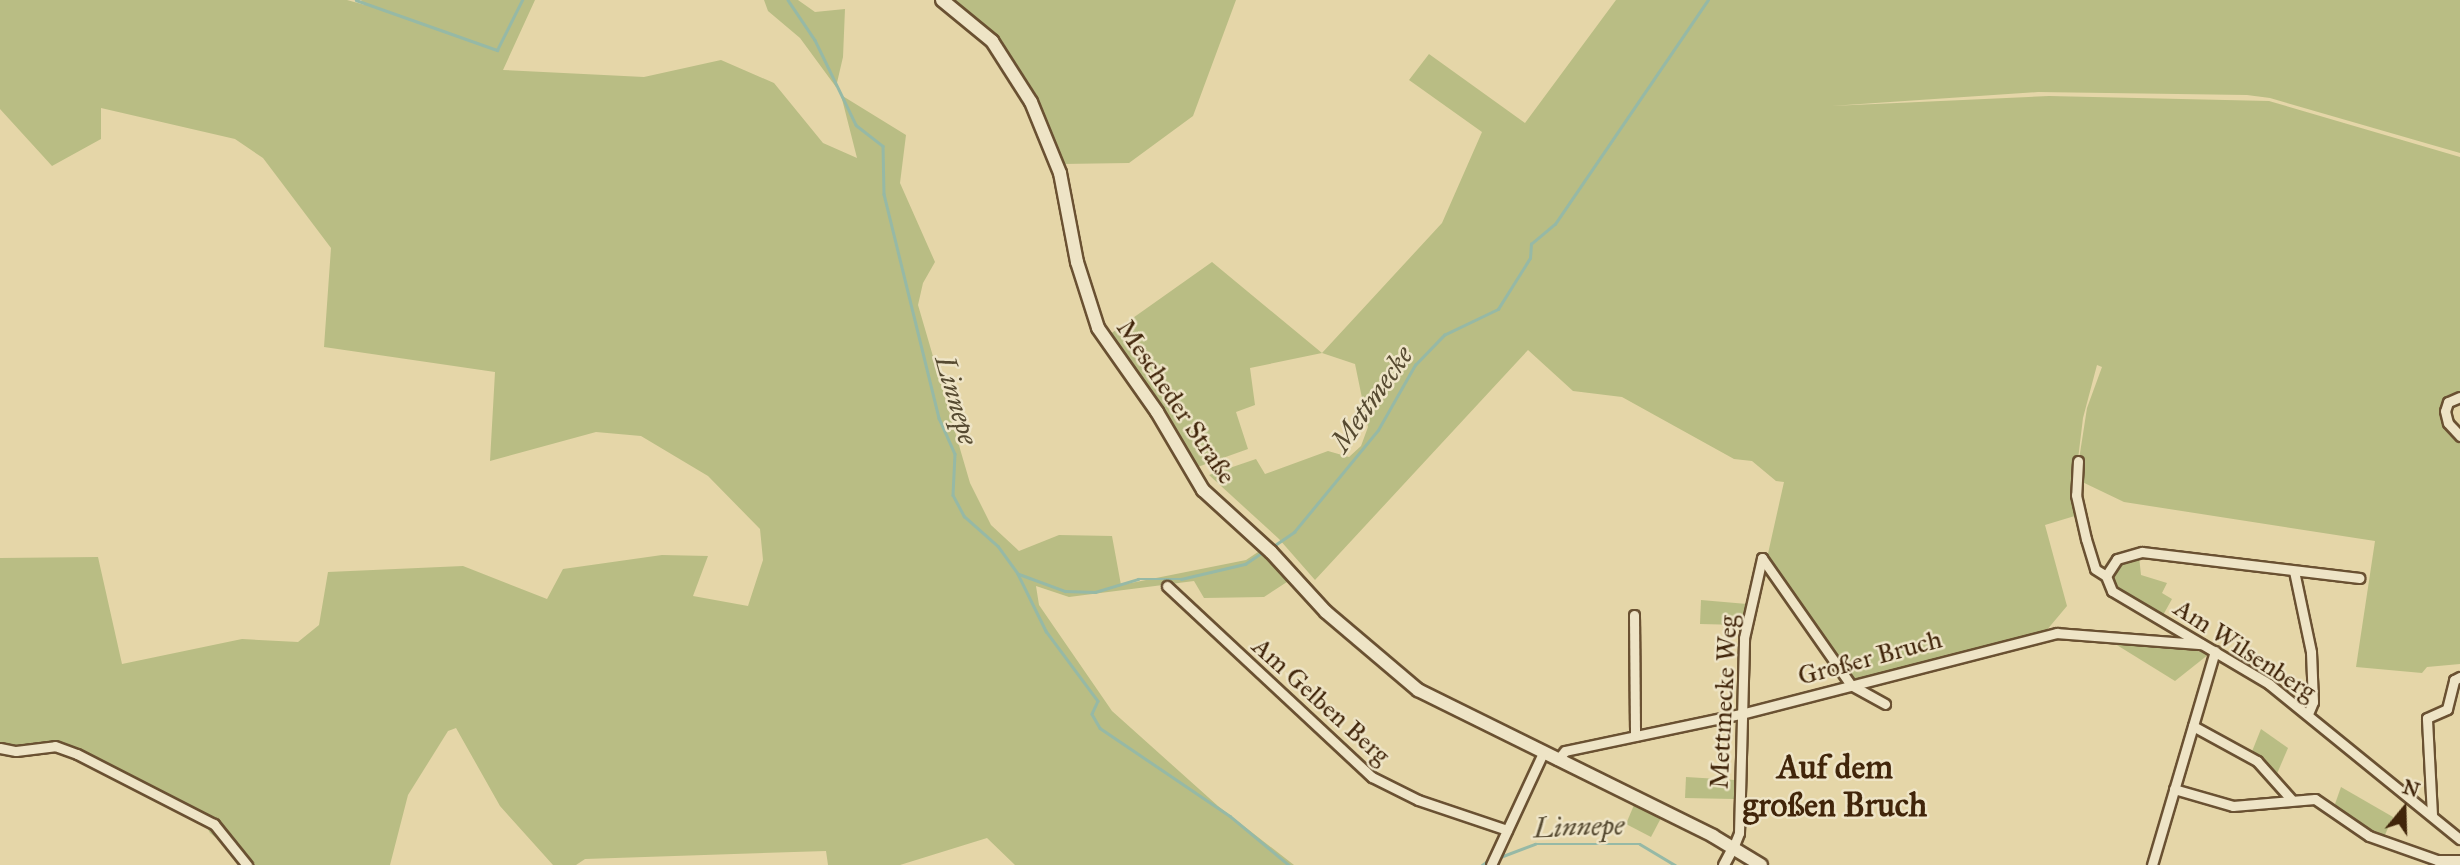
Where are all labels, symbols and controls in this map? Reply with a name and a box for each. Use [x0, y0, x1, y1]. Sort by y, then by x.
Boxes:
street label: Mescheder Straße [1110, 314, 1242, 490]
water label: Mettmecke [1324, 340, 1420, 458]
water label: Linnepe [927, 352, 985, 448]
street label: Am Wilsenberg [2168, 592, 2322, 708]
street label: Mettmecke Weg [1704, 614, 1744, 790]
street label: Großer Bruch [1795, 624, 1945, 692]
street label: Am Gelben Berg [1246, 631, 1396, 771]
district label: Auf dem großen Bruch [1743, 748, 1927, 826]
north arrow [2369, 774, 2439, 844]
text: N [2400, 775, 2422, 802]
water label: Linnepe [1533, 809, 1625, 845]

